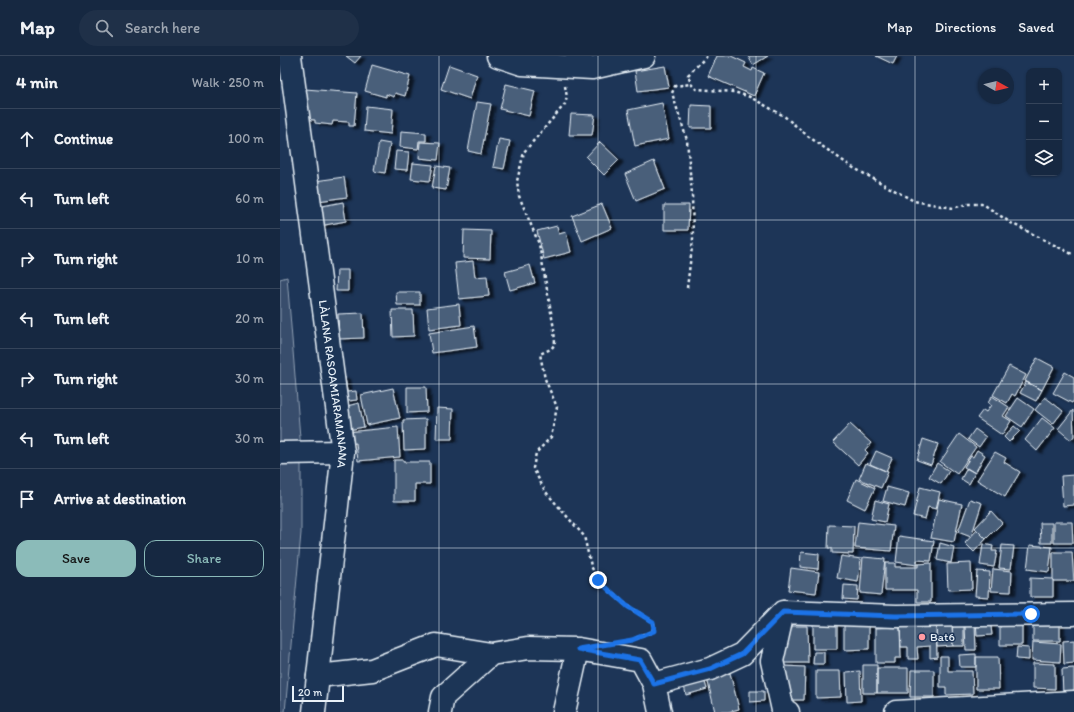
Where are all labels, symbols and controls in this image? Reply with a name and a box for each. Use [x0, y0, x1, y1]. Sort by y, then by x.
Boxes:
search box [79, 10, 359, 46]
text: Map [20, 16, 55, 39]
icon: search [93, 17, 115, 39]
text: Search here [125, 19, 200, 37]
text: Map [887, 19, 913, 36]
text: Directions [935, 19, 996, 36]
text: Saved [1018, 19, 1054, 36]
north arrow [978, 68, 1014, 104]
map controls [1026, 68, 1062, 176]
button: + [1026, 68, 1062, 104]
text: 4 min [16, 72, 58, 92]
text: Walk · 250 m [192, 75, 264, 90]
button: − [1026, 104, 1062, 140]
icon: ahead [16, 128, 38, 150]
text: Continue [54, 130, 113, 148]
text: 100 m [228, 131, 264, 146]
button: layers [1026, 140, 1062, 176]
icon: left [16, 188, 38, 210]
text: Turn left [54, 190, 109, 208]
text: 60 m [235, 191, 264, 206]
icon: right [16, 248, 38, 270]
text: Turn right [54, 250, 118, 268]
text: 10 m [236, 251, 264, 266]
street label: LÀLANA RASOAMIARAMANANA [316, 299, 350, 469]
icon: left [16, 308, 38, 330]
text: Turn left [54, 310, 109, 328]
text: 20 m [235, 311, 264, 326]
icon: right [16, 368, 38, 390]
text: Turn right [54, 370, 118, 388]
text: 30 m [235, 371, 264, 386]
icon: left [16, 428, 38, 450]
text: Turn left [54, 430, 109, 448]
text: 30 m [235, 431, 264, 446]
icon: arrive [16, 488, 38, 510]
text: Arrive at destination [54, 490, 186, 508]
button: Save [16, 540, 136, 577]
button: Share [144, 540, 264, 577]
route end [589, 571, 607, 589]
route start [1022, 605, 1040, 623]
place label: Bat6 [930, 630, 955, 644]
marker: Bat6 [917, 632, 927, 642]
scale bar [292, 684, 344, 703]
text: 20 m [298, 686, 322, 699]

